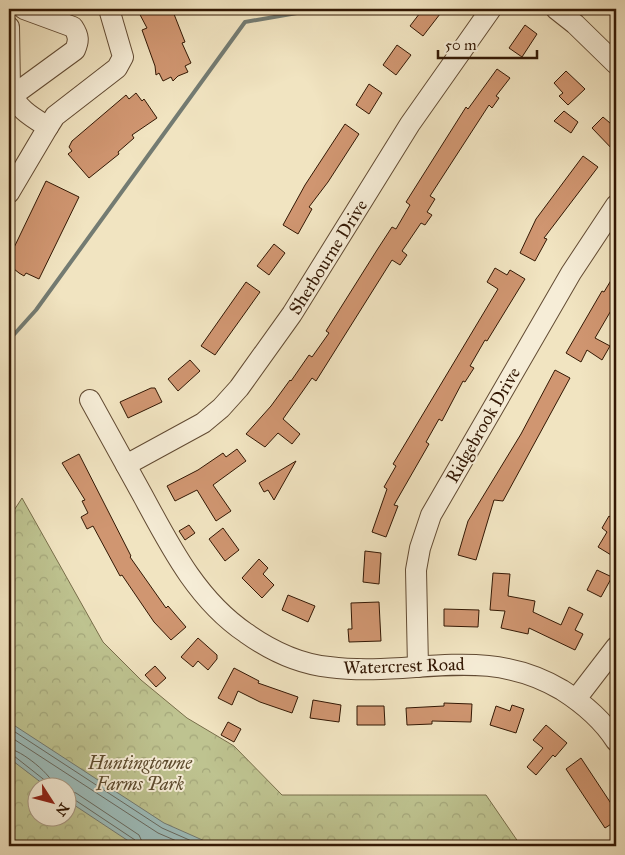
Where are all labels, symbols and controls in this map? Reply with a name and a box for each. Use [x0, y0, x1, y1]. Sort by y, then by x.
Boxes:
scale bar [438, 28, 536, 60]
text: 50 m [445, 36, 477, 54]
street label: Sherbourne Drive [284, 195, 372, 319]
street label: Ridgebrook Drive [441, 363, 526, 487]
street label: Watercrest Road [343, 653, 465, 679]
park label: Huntingtowne Farms Park [87, 752, 193, 795]
north arrow [28, 778, 78, 828]
text: N [52, 800, 72, 819]

